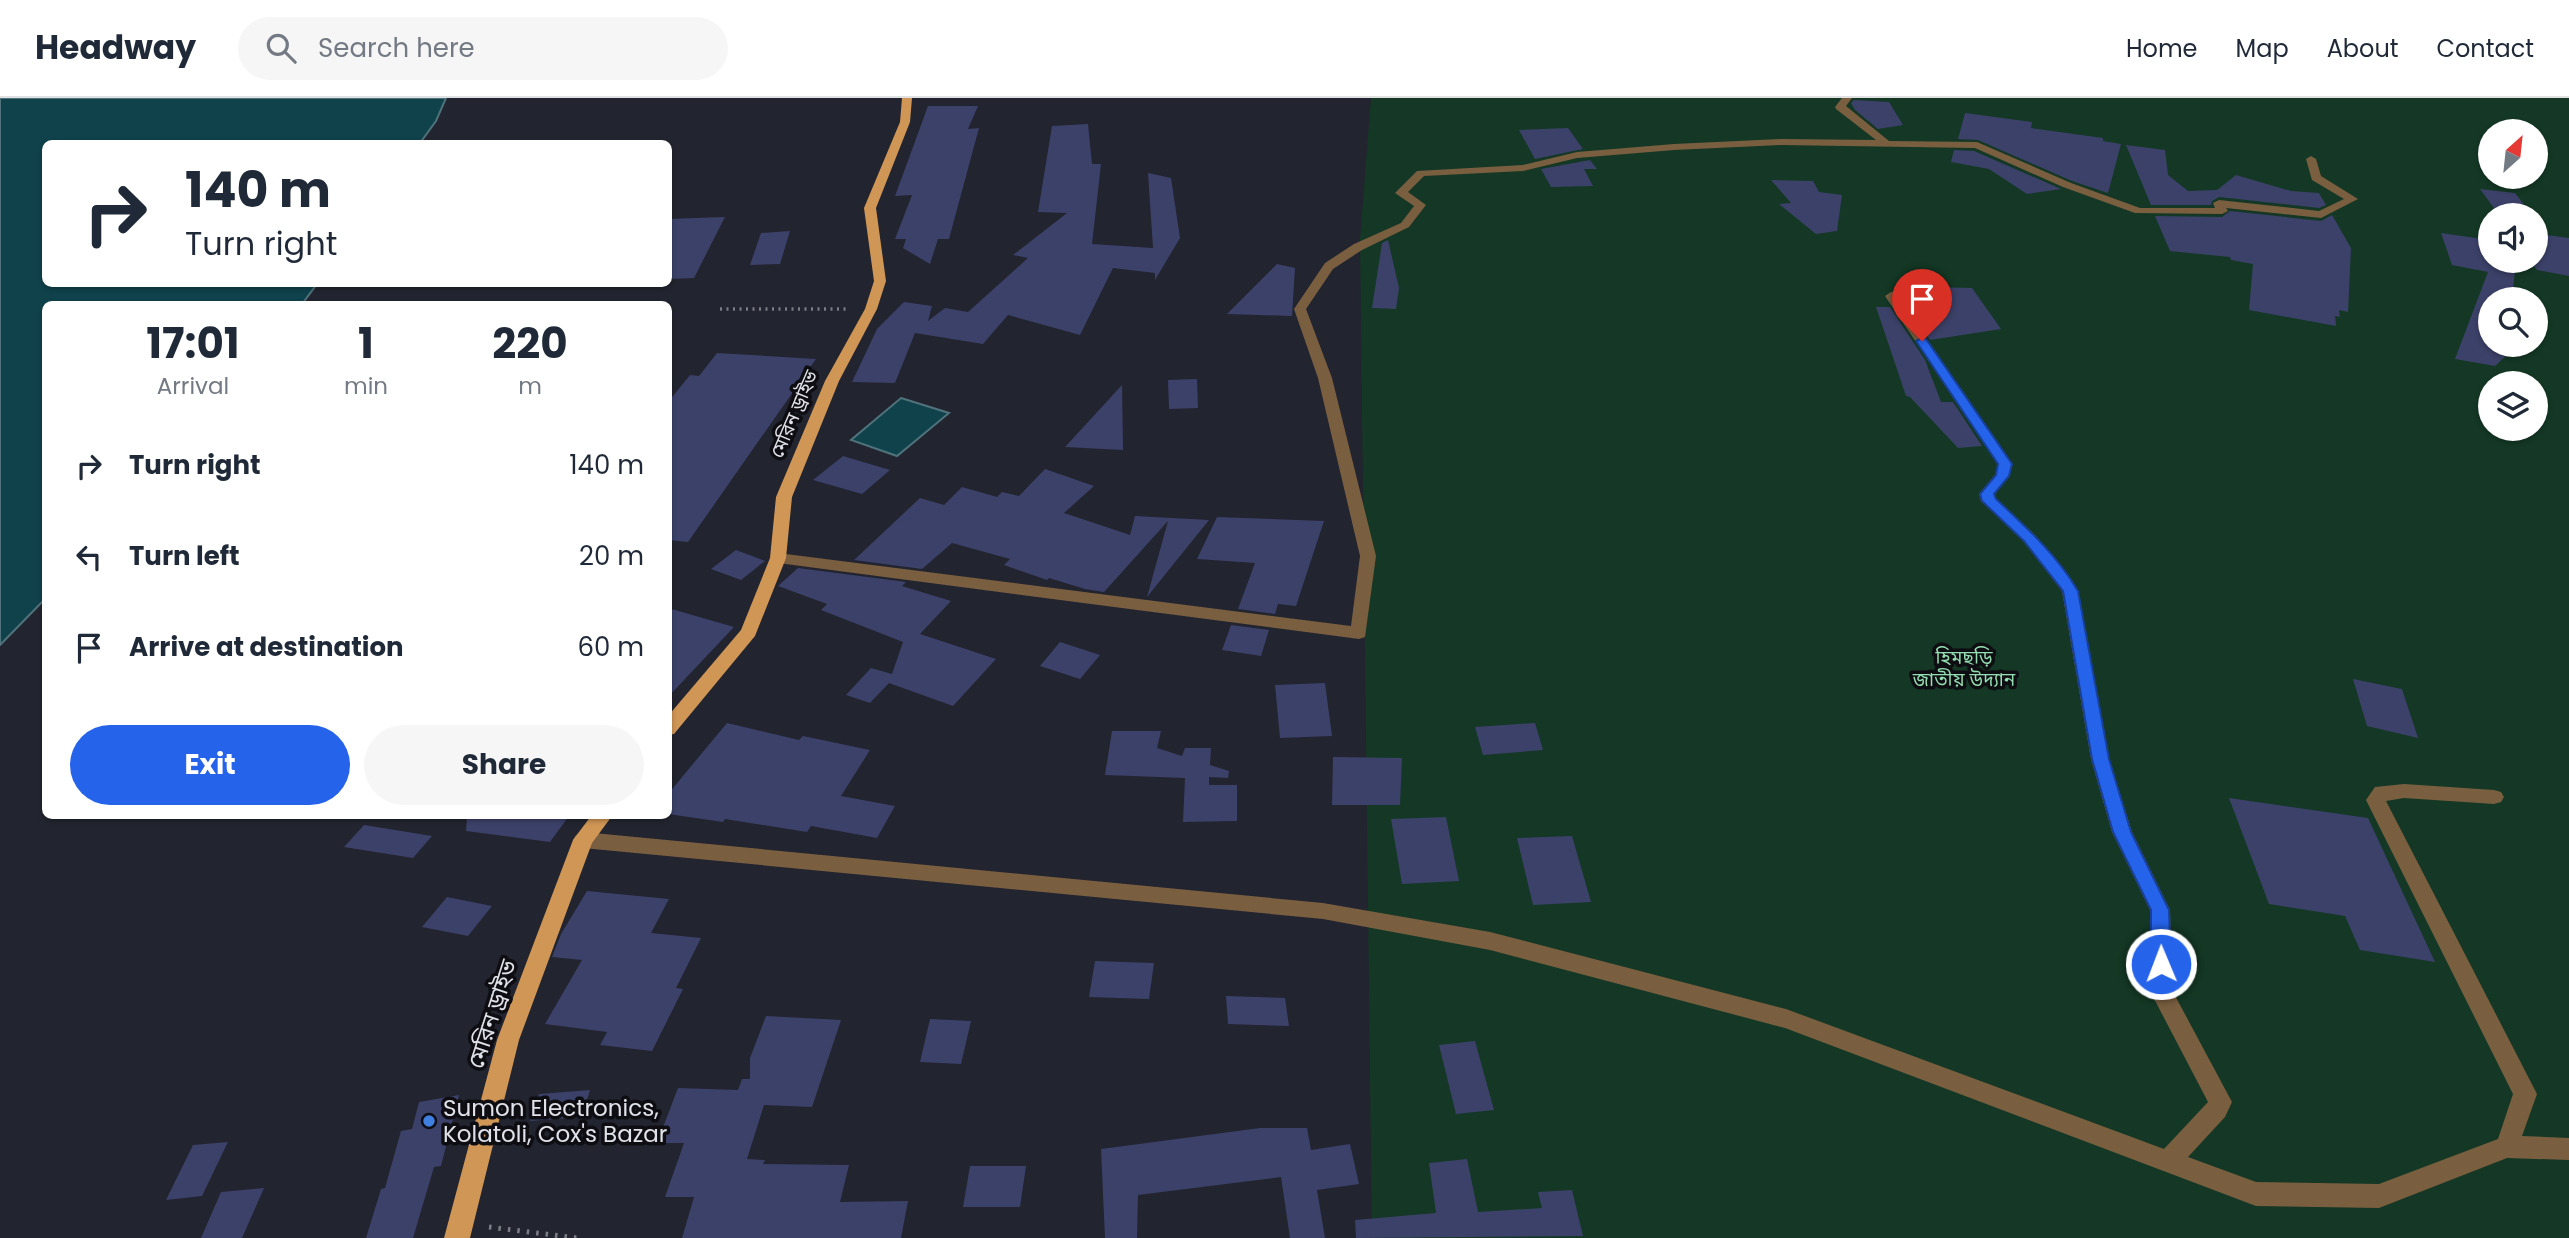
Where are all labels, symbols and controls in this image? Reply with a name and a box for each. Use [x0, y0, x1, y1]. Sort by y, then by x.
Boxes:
search box [238, 17, 728, 80]
text: Headway [35, 24, 196, 71]
icon: search [262, 29, 300, 67]
text: Search here [318, 30, 475, 66]
text: Home [2126, 32, 2198, 65]
text: Map [2236, 32, 2289, 65]
text: About [2327, 32, 2398, 65]
text: Contact [2436, 32, 2534, 65]
north arrow [2478, 119, 2548, 189]
map controls [2478, 119, 2548, 441]
text: 140 m [185, 156, 331, 224]
icon: right [70, 168, 161, 259]
button: sound [2478, 203, 2548, 273]
text: Turn right [185, 221, 337, 266]
pin [1892, 269, 1952, 341]
icon: arrive [1903, 280, 1941, 318]
button: search [2478, 287, 2548, 357]
text: 17:01 [146, 314, 240, 373]
text: 1 [358, 314, 374, 373]
text: 220 [492, 314, 568, 373]
street label: মেরিন ড্রাইভ [763, 365, 825, 462]
text: Arrival [157, 370, 229, 402]
text: min [344, 370, 388, 402]
text: m [518, 370, 542, 402]
button: layers [2478, 371, 2548, 441]
icon: right [70, 447, 108, 485]
text: Turn right [129, 447, 261, 483]
text: 140 m [569, 447, 644, 483]
icon: left [70, 538, 108, 576]
text: Turn left [129, 538, 240, 574]
text: 20 m [579, 538, 644, 574]
icon: arrive [70, 629, 108, 667]
text: Arrive at destination [129, 629, 404, 665]
text: 60 m [577, 629, 644, 665]
park label: হিমছড়ি জাতীয় উদ্যান [1912, 644, 2016, 693]
button: Exit [70, 725, 350, 805]
button: Share [364, 725, 644, 805]
position arrow [2124, 927, 2198, 1001]
street label: মেরিন ড্রাইভ [459, 955, 525, 1073]
place label: Sumon Electronics, Kolatoli, Cox's Bazar [443, 1092, 667, 1150]
marker: Sumon Electronics, Kolatoli, Cox's Bazar [421, 1113, 437, 1129]

